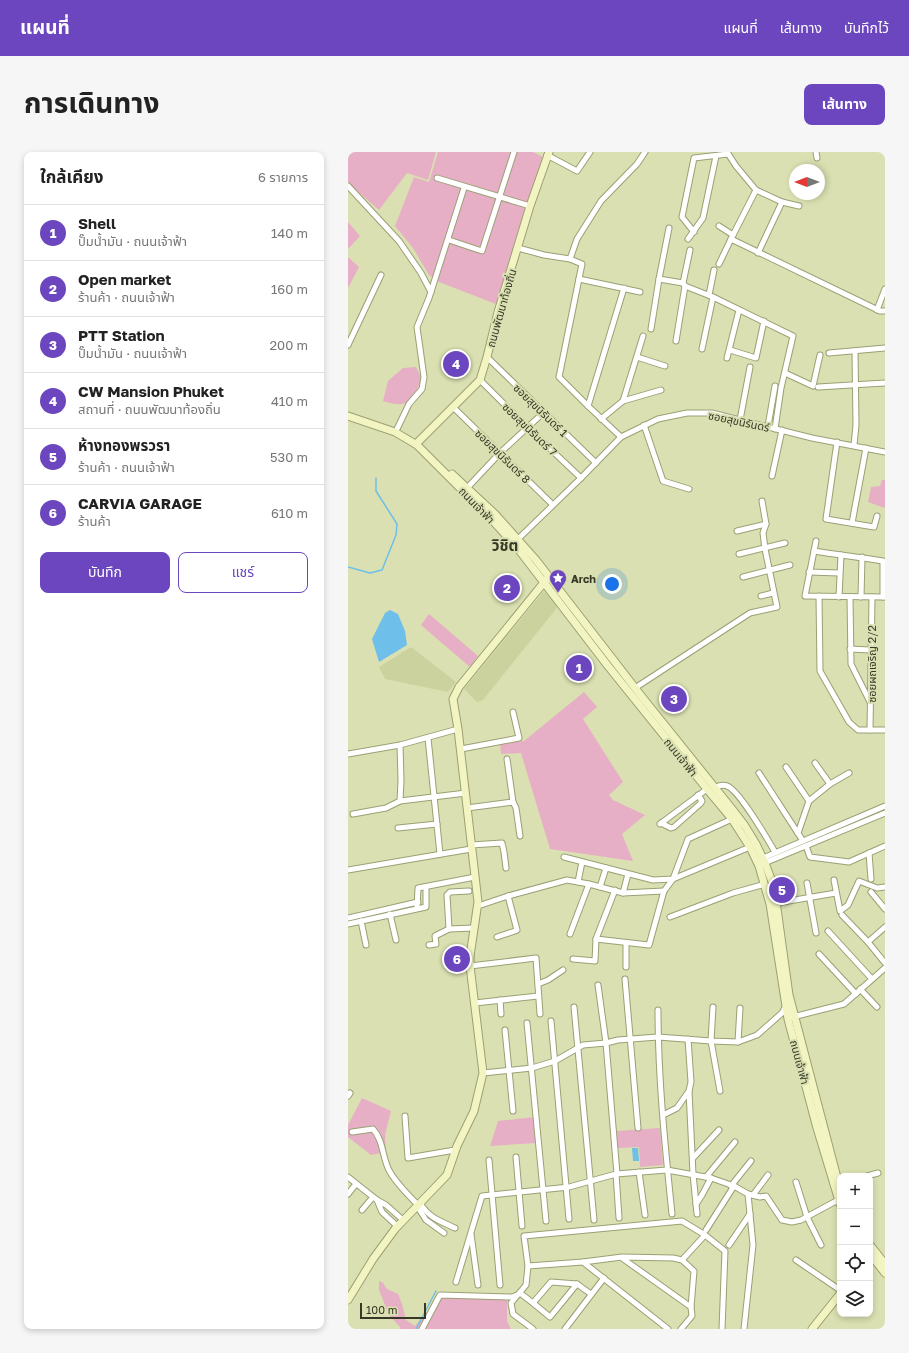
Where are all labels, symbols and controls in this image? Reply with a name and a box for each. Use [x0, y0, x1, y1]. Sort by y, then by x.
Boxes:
text: แผนที่ [20, 15, 70, 38]
text: แผนที่ [724, 19, 758, 36]
text: เส้นทาง [780, 19, 822, 36]
text: บันทึกไว้ [844, 19, 889, 36]
button: เส้นทาง [804, 84, 885, 125]
text: การเดินทาง [24, 86, 159, 119]
north arrow [789, 164, 825, 200]
text: ใกล้เคียง [40, 166, 103, 187]
text: 6 รายการ [258, 169, 308, 185]
text: Shell [78, 214, 116, 232]
text: 1 [50, 225, 56, 241]
text: 140 m [271, 225, 308, 241]
text: ปั๊มน้ำมัน · ถนนเจ้าฟ้า [78, 233, 187, 249]
street label: ถนนพัฒนาท้องถิ่น [483, 267, 518, 349]
text: Open market [78, 270, 171, 288]
text: 2 [49, 281, 57, 297]
text: 160 m [271, 281, 308, 297]
text: ร้านค้า · ถนนเจ้าฟ้า [78, 289, 175, 305]
text: PTT Station [78, 326, 165, 344]
text: 3 [49, 337, 57, 353]
text: 200 m [270, 337, 308, 353]
text: ปั๊มน้ำมัน · ถนนเจ้าฟ้า [78, 345, 187, 361]
pin: 4 [443, 349, 469, 379]
street label: ซอยสุขนิรันดร์ 1 [510, 381, 571, 440]
text: CW Mansion Phuket [78, 382, 224, 400]
text: 4 [49, 393, 57, 409]
text: 410 m [271, 393, 308, 409]
street label: ซอยสุขนิรันดร์ 7 [499, 400, 560, 459]
text: สถานที่ · ถนนพัฒนาท้องถิ่น [78, 401, 221, 417]
street label: ซอยสุขนิรันดร์ [707, 408, 771, 435]
street label: ซอยสุขนิรันดร์ 8 [472, 426, 534, 487]
text: ห้างทองพรวรา [78, 436, 170, 454]
text: 5 [49, 449, 57, 465]
text: 530 m [270, 449, 308, 465]
text: ร้านค้า · ถนนเจ้าฟ้า [78, 459, 175, 475]
street label: ถนนเจ้าฟ้า [457, 484, 497, 526]
text: CARVIA GARAGE [78, 494, 202, 512]
text: 6 [49, 505, 57, 521]
text: 610 m [271, 505, 308, 521]
text: ร้านค้า [78, 513, 111, 529]
district label: วิชิต [491, 536, 518, 554]
button: บันทึก [40, 552, 170, 593]
button: แชร์ [178, 552, 308, 593]
place icon: Arch [548, 568, 568, 593]
place label: Arch [571, 572, 596, 585]
pin: 2 [494, 573, 520, 603]
your location [602, 574, 622, 594]
street label: ซอยผถเจริญ 2/2 [865, 625, 878, 703]
pin: 1 [566, 653, 592, 683]
pin: 3 [661, 684, 687, 714]
street label: ถนนเจ้าฟ้า [662, 735, 700, 779]
pin: 5 [769, 875, 795, 905]
pin: 6 [444, 944, 470, 974]
street label: ถนนเจ้าฟ้า [788, 1038, 812, 1086]
map controls [837, 1173, 873, 1317]
button: + [837, 1173, 873, 1209]
button: − [837, 1209, 873, 1245]
button: locate [837, 1245, 873, 1281]
button: layers [837, 1281, 873, 1317]
scale bar [360, 1301, 426, 1320]
text: 100 m [366, 1303, 397, 1316]

